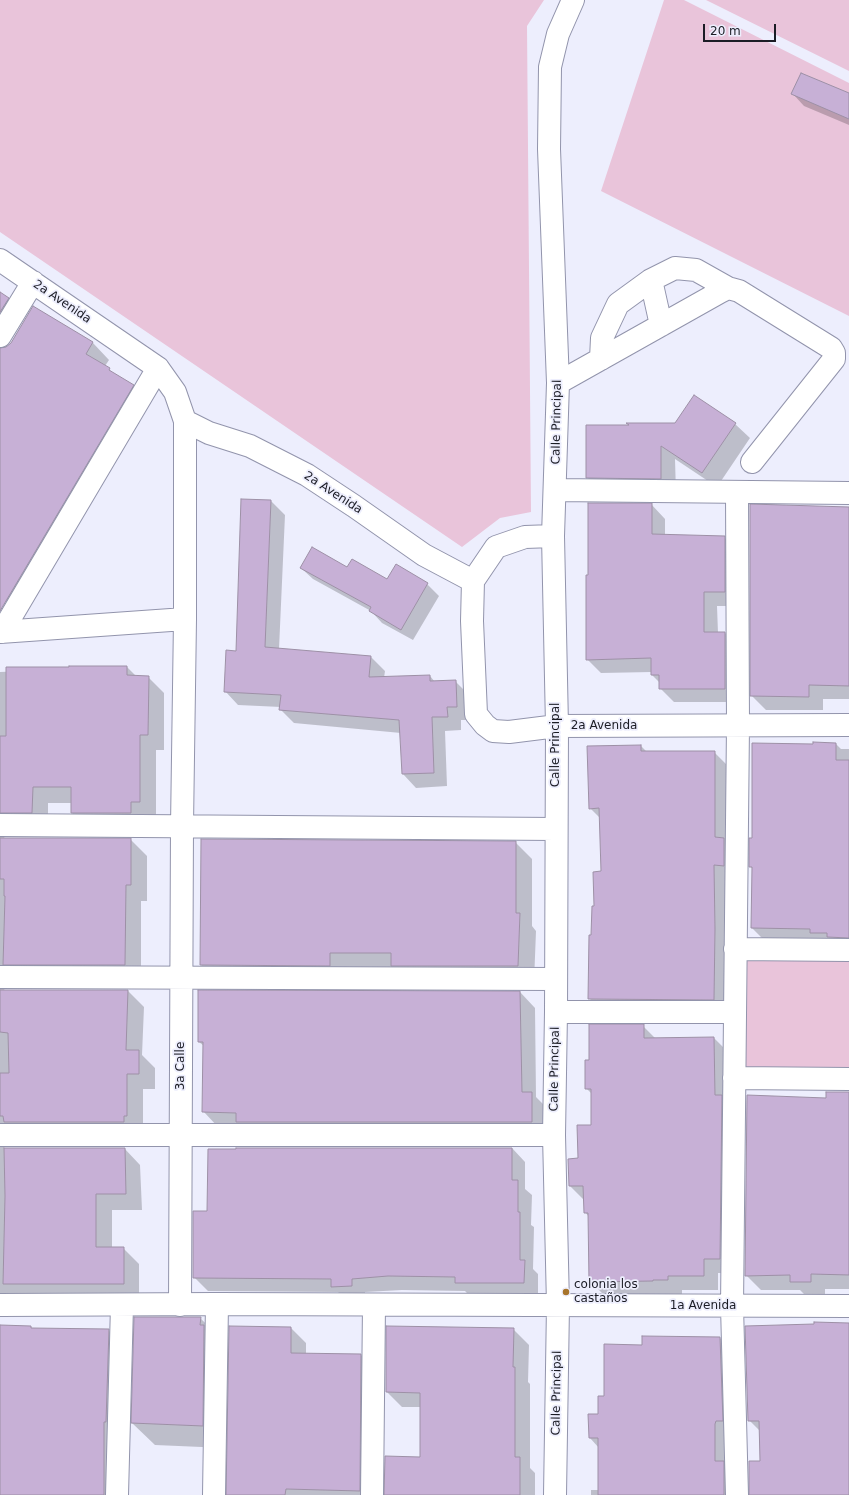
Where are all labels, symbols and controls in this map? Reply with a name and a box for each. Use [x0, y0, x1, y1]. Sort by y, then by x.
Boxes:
scale bar [705, 16, 778, 42]
text: 20 m [710, 24, 741, 38]
street label: 2a Avenida [30, 277, 94, 327]
street label: Calle Principal [549, 380, 565, 464]
street label: 2a Avenida [301, 469, 365, 517]
street label: Calle Principal [549, 703, 563, 787]
street label: 2a Avenida [571, 719, 637, 733]
street label: Calle Principal [547, 1027, 563, 1111]
street label: 3a Calle [174, 1042, 188, 1090]
place label: colonia los castaños [574, 1278, 638, 1306]
marker: colonia los castaños [561, 1287, 571, 1297]
street label: 1a Avenida [670, 1299, 736, 1313]
street label: Calle Principal [549, 1351, 565, 1435]

